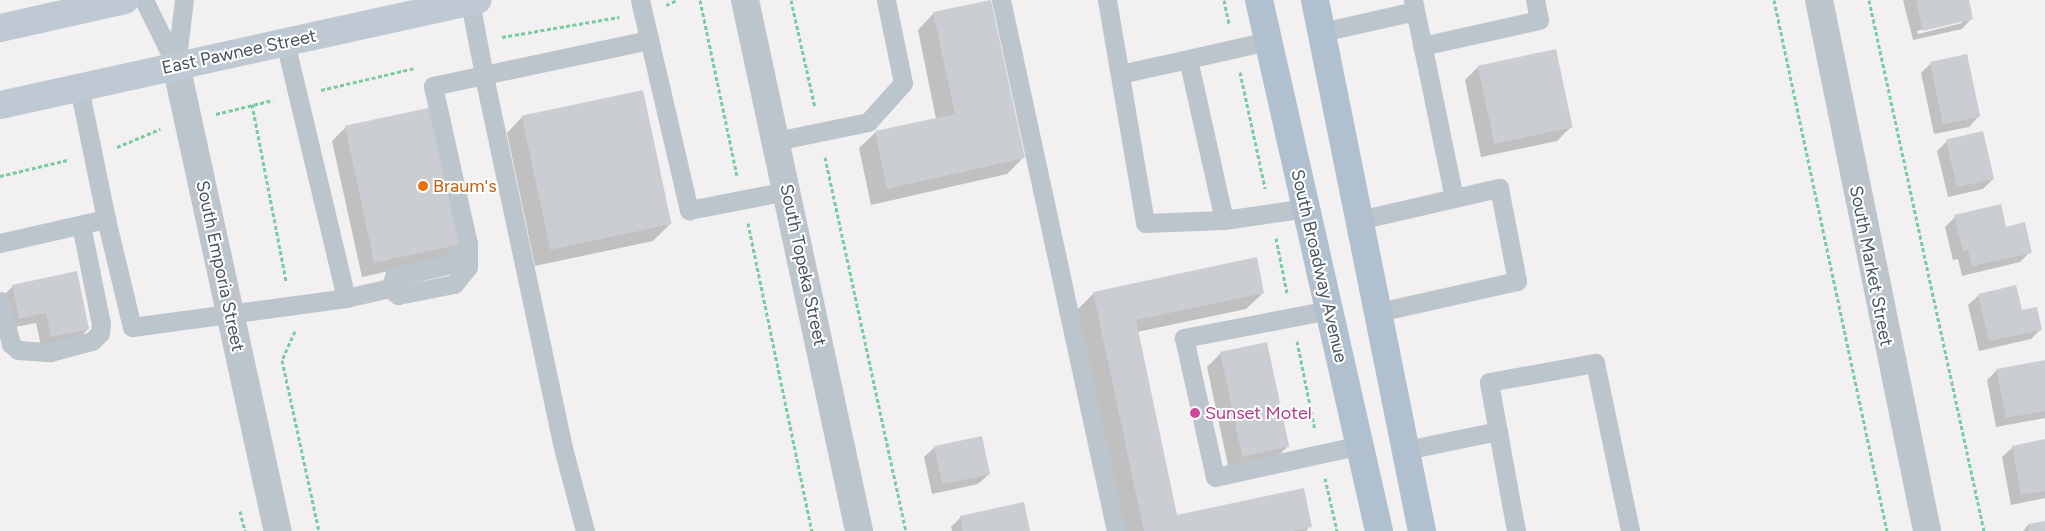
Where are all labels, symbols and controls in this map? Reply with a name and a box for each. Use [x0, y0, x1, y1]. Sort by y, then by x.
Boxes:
street label: East Pawnee Street [160, 25, 318, 79]
street label: South Broadway Avenue [1286, 167, 1352, 365]
place label: Braum's [433, 175, 497, 197]
street label: South Emporia Street [191, 179, 249, 353]
marker: Braum's [417, 180, 429, 192]
street label: South Topeka Street [775, 182, 831, 348]
street label: South Market Street [1845, 184, 1897, 348]
place label: Sunset Motel [1205, 402, 1312, 424]
marker: Sunset Motel [1189, 407, 1201, 419]

